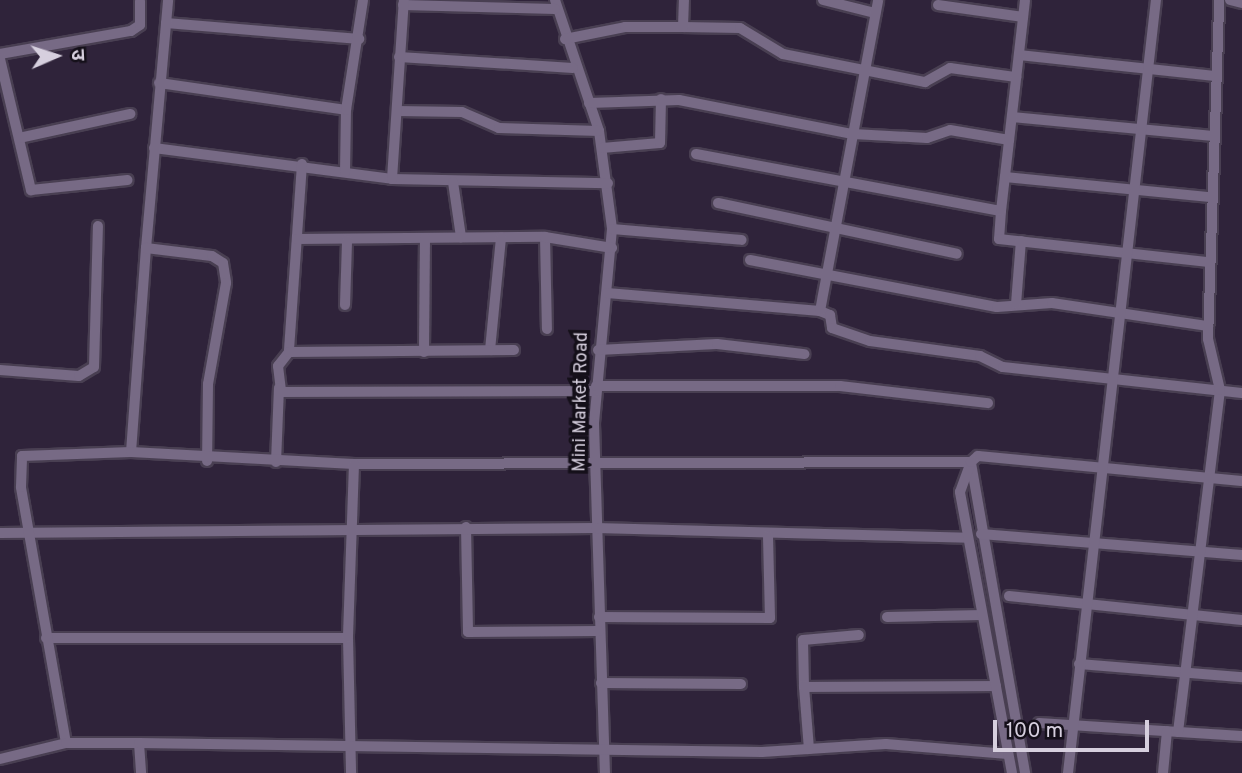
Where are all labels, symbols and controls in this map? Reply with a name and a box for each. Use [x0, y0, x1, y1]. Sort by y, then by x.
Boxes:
north arrow [21, 21, 91, 91]
text: उ [65, 49, 89, 61]
street label: Mini Market Road [570, 332, 594, 472]
scale bar [997, 706, 1153, 750]
text: 100 m [1006, 718, 1063, 745]

